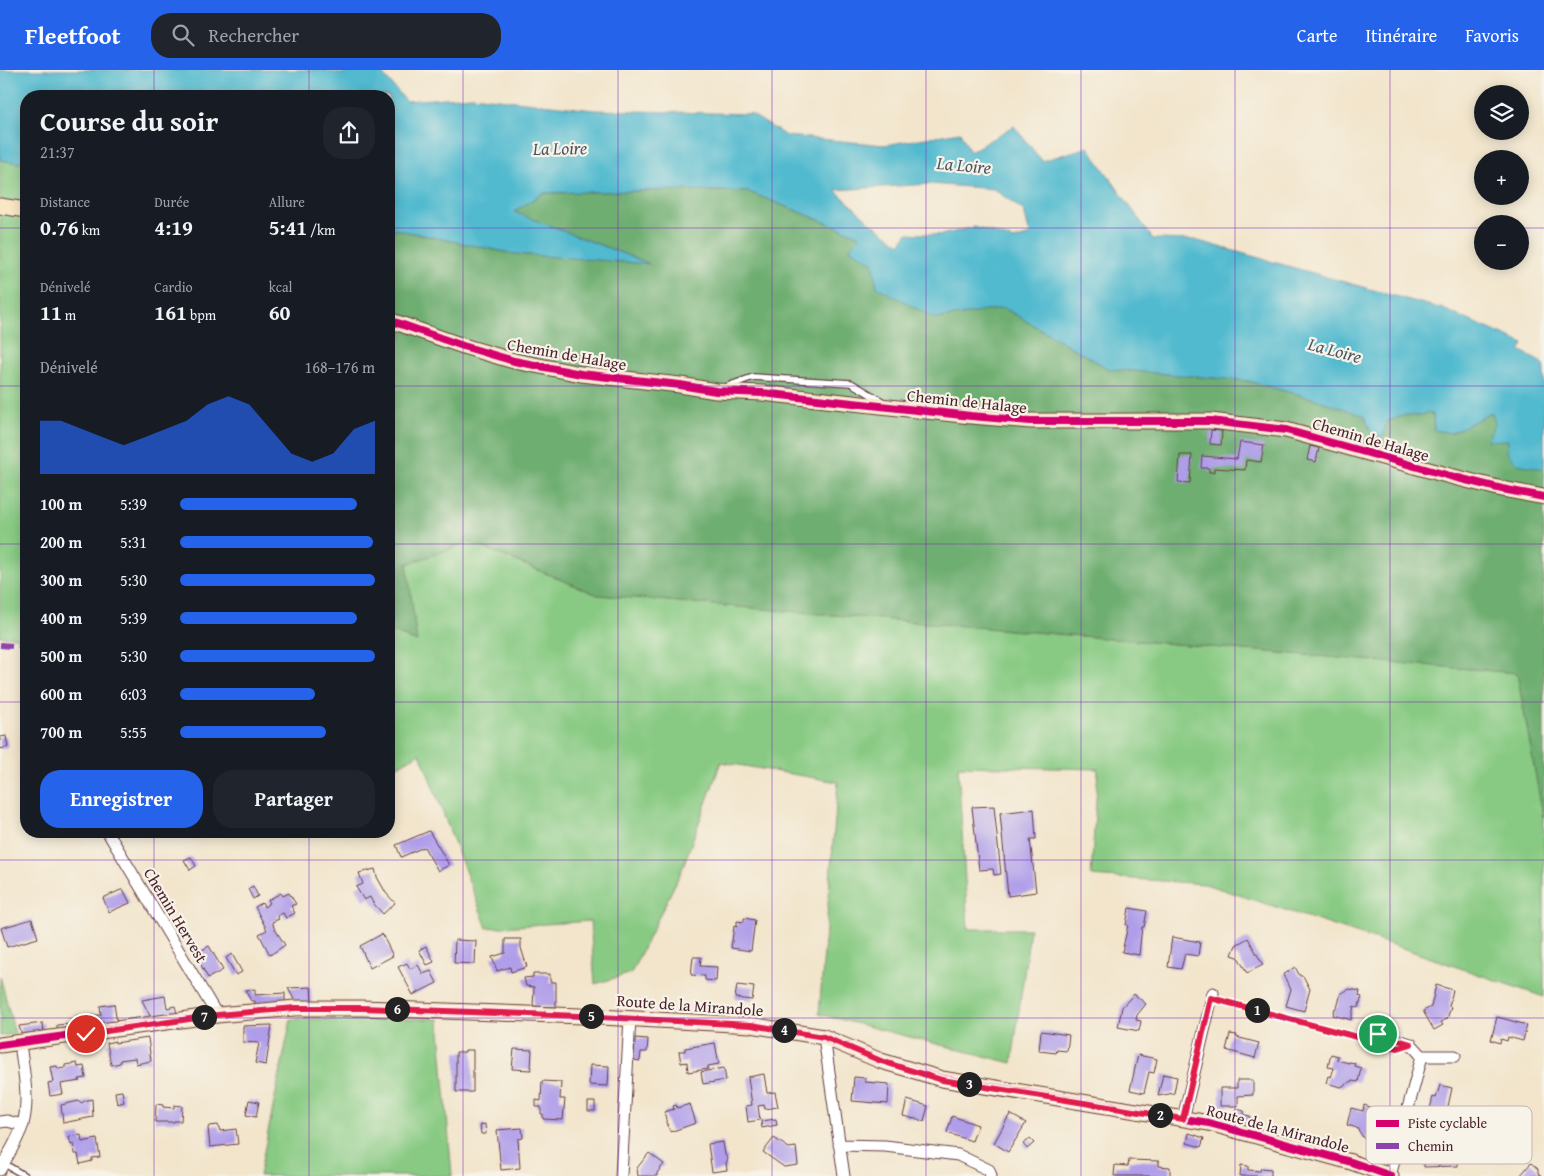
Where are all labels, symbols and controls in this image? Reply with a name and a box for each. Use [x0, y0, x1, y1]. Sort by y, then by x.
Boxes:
search box [151, 13, 501, 58]
text: Fleetfoot [25, 18, 121, 53]
icon: search [169, 21, 197, 49]
text: Rechercher [209, 21, 299, 49]
text: Carte [1297, 22, 1337, 49]
text: Itinéraire [1365, 22, 1437, 49]
text: Favoris [1465, 22, 1519, 49]
map controls [1474, 85, 1529, 270]
button: layers [1474, 85, 1529, 140]
text: Course du soir [40, 100, 218, 141]
button: share [323, 107, 375, 159]
water label: La Loire [532, 134, 587, 162]
text: 21:37 [40, 140, 75, 164]
water label: La Loire [935, 149, 992, 181]
button: + [1474, 150, 1529, 205]
text: Distance [40, 192, 90, 212]
text: Durée [154, 192, 189, 212]
text: Allure [269, 192, 305, 212]
text: 0.76 [40, 212, 79, 243]
text: 4:19 [154, 212, 193, 243]
text: 5:41 [269, 212, 307, 243]
button: − [1474, 215, 1529, 270]
text: km [79, 220, 100, 240]
text: /km [307, 220, 335, 240]
text: Dénivelé [40, 277, 91, 297]
text: Cardio [154, 277, 193, 297]
text: kcal [269, 277, 293, 297]
text: 11 [40, 297, 62, 328]
text: 161 [154, 297, 187, 328]
text: 60 [269, 297, 290, 328]
text: m [62, 305, 76, 325]
text: bpm [187, 305, 216, 325]
water label: La Loire [1304, 330, 1365, 370]
street label: Chemin de Halage [506, 332, 628, 376]
text: Dénivelé [40, 355, 98, 379]
text: 168–176 m [305, 355, 375, 379]
street label: Chemin de Halage [906, 383, 1028, 419]
street label: Chemin de Halage [1310, 411, 1432, 467]
text: 100 m [40, 492, 82, 516]
text: 5:39 [120, 492, 147, 516]
text: 200 m [40, 530, 82, 554]
text: 5:31 [120, 530, 147, 554]
text: 300 m [40, 568, 82, 592]
text: 5:30 [120, 568, 147, 592]
text: 400 m [40, 606, 82, 630]
text: 5:39 [120, 606, 147, 630]
text: 500 m [40, 644, 82, 668]
text: 5:30 [120, 644, 147, 668]
text: 600 m [40, 682, 82, 706]
text: 6:03 [120, 682, 147, 706]
text: 700 m [40, 720, 82, 744]
text: 5:55 [120, 720, 147, 744]
button: Enregistrer [40, 770, 203, 828]
button: Partager [213, 770, 375, 828]
street label: Chemin Hervest [138, 863, 214, 967]
street label: Route de la Mirandole [616, 988, 764, 1022]
pin: 6 [384, 996, 410, 1022]
pin: 1 [1244, 998, 1270, 1022]
text: 6 [394, 999, 401, 1019]
text: 1 [1254, 1000, 1261, 1020]
pin: 7 [192, 1004, 216, 1030]
pin: 5 [578, 1004, 604, 1028]
text: 5 [588, 1006, 595, 1026]
text: 7 [201, 1007, 208, 1027]
pin [65, 1013, 107, 1055]
pin [1357, 1013, 1399, 1055]
pin: 4 [772, 1018, 796, 1042]
icon: check [72, 1020, 100, 1048]
text: 4 [781, 1020, 788, 1040]
icon: arrive [1364, 1020, 1392, 1048]
pin: 3 [956, 1072, 982, 1096]
text: 3 [966, 1074, 973, 1094]
street label: Route de la Mirandole [1204, 1097, 1352, 1159]
pin: 2 [1148, 1102, 1172, 1128]
text: 2 [1157, 1105, 1164, 1125]
legend [1366, 1106, 1532, 1164]
text: Piste cyclable [1408, 1113, 1488, 1133]
text: Chemin [1408, 1136, 1453, 1156]

